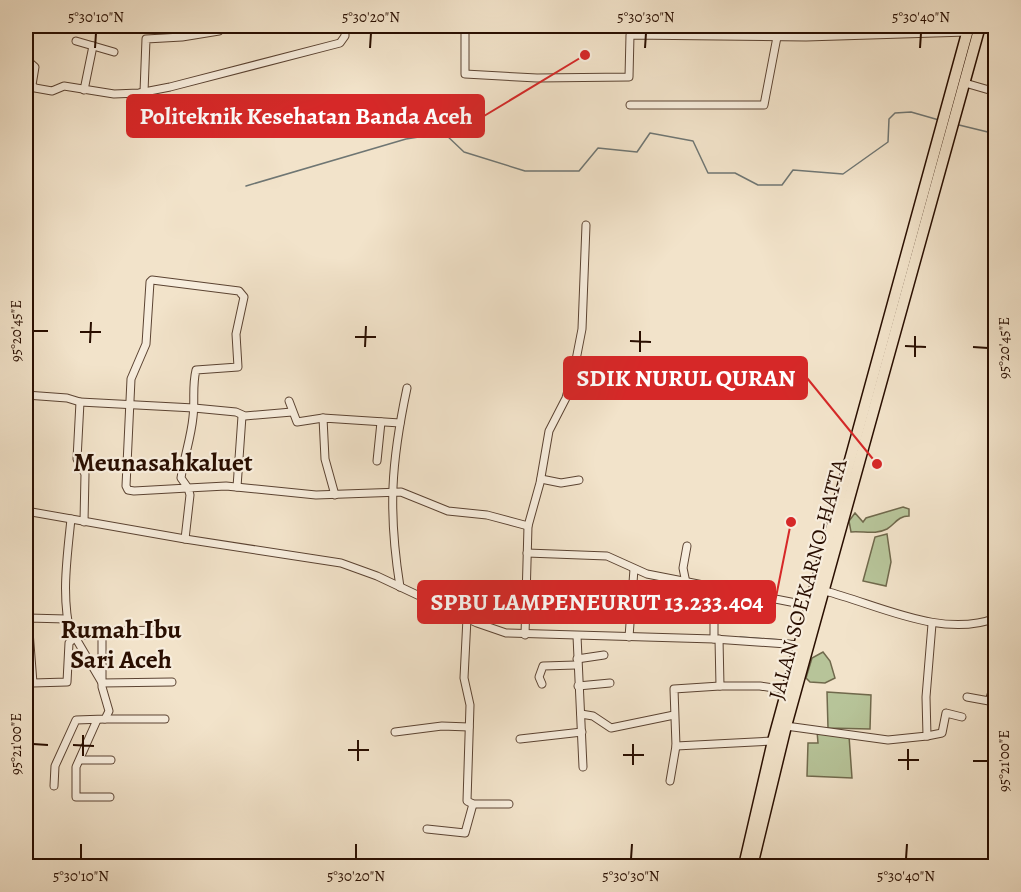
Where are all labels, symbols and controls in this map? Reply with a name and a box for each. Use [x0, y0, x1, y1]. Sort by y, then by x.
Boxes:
text: 5°30'10"N [68, 7, 124, 27]
text: 5°30'20"N [342, 7, 400, 27]
text: 5°30'30"N [617, 7, 675, 27]
text: 5°30'40"N [892, 7, 950, 27]
callout: Politeknik Kesehatan Banda Aceh [127, 95, 484, 137]
text: Politeknik Kesehatan Banda Aceh [139, 100, 473, 132]
text: 95°20'45"E [6, 300, 26, 362]
text: 95°20'45"E [994, 317, 1014, 379]
callout: SDIK NURUL QURAN [564, 357, 807, 399]
text: SDIK NURUL QURAN [576, 362, 796, 394]
district label: Meunasahkaluet [73, 445, 253, 480]
street label: JALAN SOEKARNO-HATTA [761, 454, 855, 703]
callout: SPBU LAMPENEURUT 13.233.404 [418, 581, 775, 623]
text: SPBU LAMPENEURUT 13.233.404 [430, 586, 764, 618]
district label: Rumah Ibu Sari Aceh [61, 612, 182, 677]
text: 95°21'00"E [6, 713, 26, 775]
text: 95°21'00"E [994, 730, 1014, 792]
text: 5°30'10"N [53, 866, 109, 886]
text: 5°30'20"N [327, 866, 385, 886]
text: 5°30'30"N [602, 866, 660, 886]
text: 5°30'40"N [877, 866, 935, 886]

